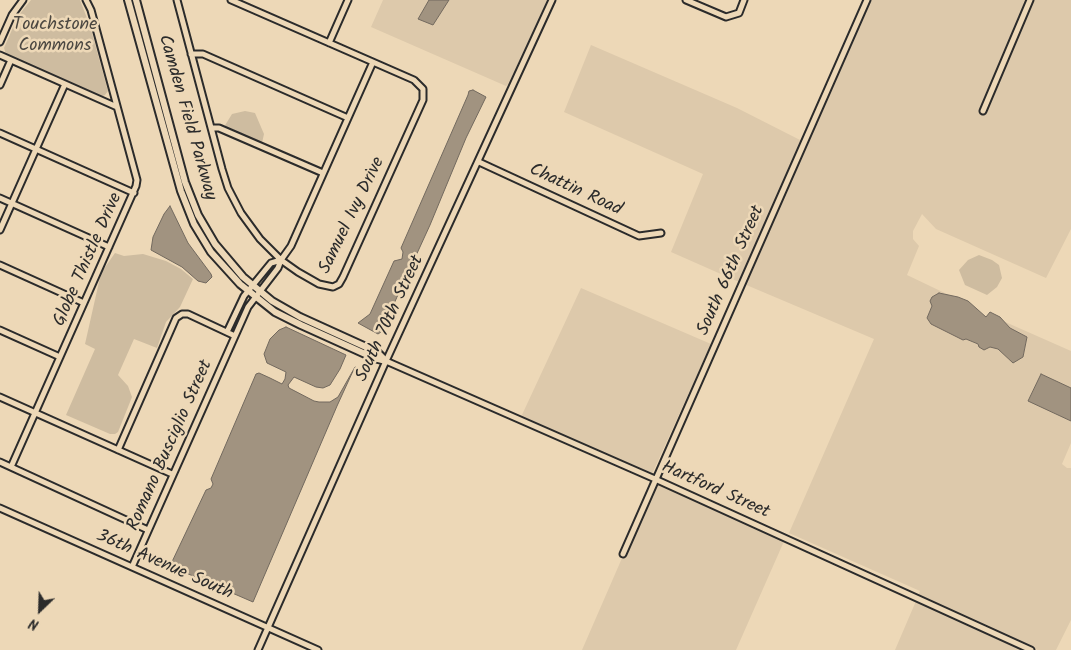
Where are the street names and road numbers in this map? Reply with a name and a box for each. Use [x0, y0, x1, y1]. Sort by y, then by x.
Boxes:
street label: Camden Field Parkway [152, 33, 220, 203]
street label: Samuel Ivy Drive [315, 154, 391, 278]
street label: Chattin Road [525, 160, 625, 222]
street label: Globe Thistle Drive [50, 190, 128, 330]
street label: South 66th Street [694, 203, 770, 339]
street label: South 70th Street [352, 252, 430, 386]
street label: Romano Busciglio Street [124, 357, 218, 535]
street label: Hartford Street [658, 458, 772, 524]
street label: 36th Avenue South [92, 526, 236, 606]

